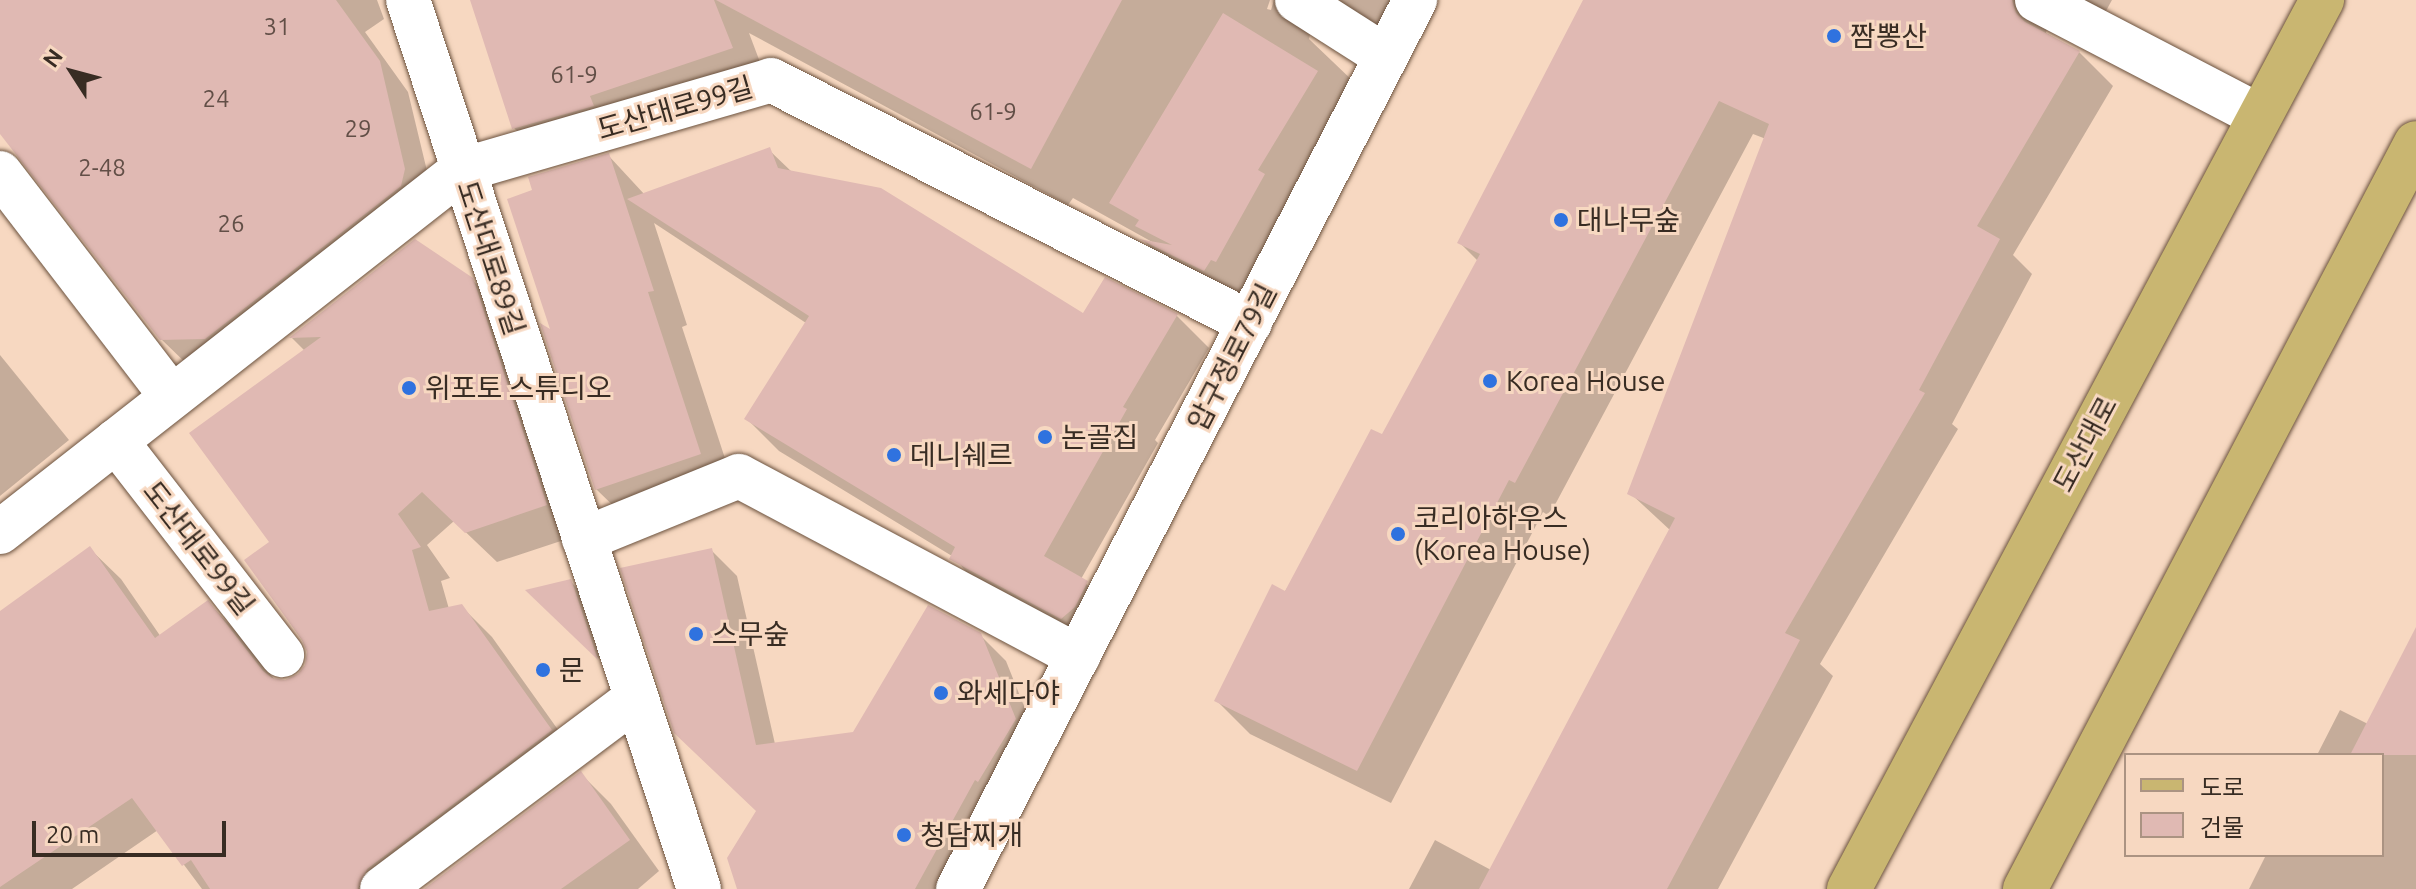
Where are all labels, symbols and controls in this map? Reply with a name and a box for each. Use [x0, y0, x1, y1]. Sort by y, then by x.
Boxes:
house number: 31 [263, 13, 291, 41]
place label: 짬뽕산 [1850, 19, 1927, 53]
marker: 짬뽕산 [1825, 27, 1843, 45]
north arrow [32, 32, 112, 112]
text: N [37, 44, 67, 72]
house number: 61-9 [550, 61, 598, 89]
street label: 도산대로99길 [593, 70, 757, 146]
house number: 24 [202, 85, 230, 113]
house number: 61-9 [969, 98, 1017, 126]
house number: 29 [344, 115, 372, 143]
house number: 2-48 [78, 154, 126, 182]
street label: 도산대로89길 [450, 177, 532, 339]
place label: 대나무숲 [1577, 203, 1680, 237]
house number: 26 [217, 210, 245, 238]
marker: 대나무숲 [1552, 211, 1570, 229]
street label: 압구정로79길 [1181, 278, 1283, 436]
place label: Korea House [1506, 364, 1665, 398]
place label: 위포토 스튜디오 [425, 371, 612, 405]
marker: Korea House [1481, 372, 1499, 390]
marker: 위포토 스튜디오 [400, 379, 418, 397]
street label: 도산대로 [2046, 391, 2124, 497]
place label: 논골집 [1061, 420, 1138, 454]
marker: 논골집 [1036, 428, 1054, 446]
place label: 데니쉐르 [910, 438, 1013, 472]
marker: 데니쉐르 [885, 446, 903, 464]
street label: 도산대로99길 [136, 474, 262, 622]
place label: 코리아하우스 (Korea House) [1414, 501, 1591, 567]
marker: 코리아하우스 (Korea House) [1389, 525, 1407, 543]
place label: 스무숲 [712, 617, 789, 651]
marker: 스무숲 [687, 625, 705, 643]
place label: 문 [559, 653, 585, 687]
marker: 문 [534, 661, 552, 679]
place label: 와세다야 [957, 676, 1060, 710]
marker: 와세다야 [932, 684, 950, 702]
legend [2124, 753, 2384, 857]
text: 도로 [2200, 774, 2244, 801]
scale bar [36, 805, 230, 855]
text: 건물 [2200, 814, 2244, 841]
place label: 청담찌개 [920, 818, 1023, 852]
text: 20 m [46, 821, 99, 848]
marker: 청담찌개 [895, 826, 913, 844]

